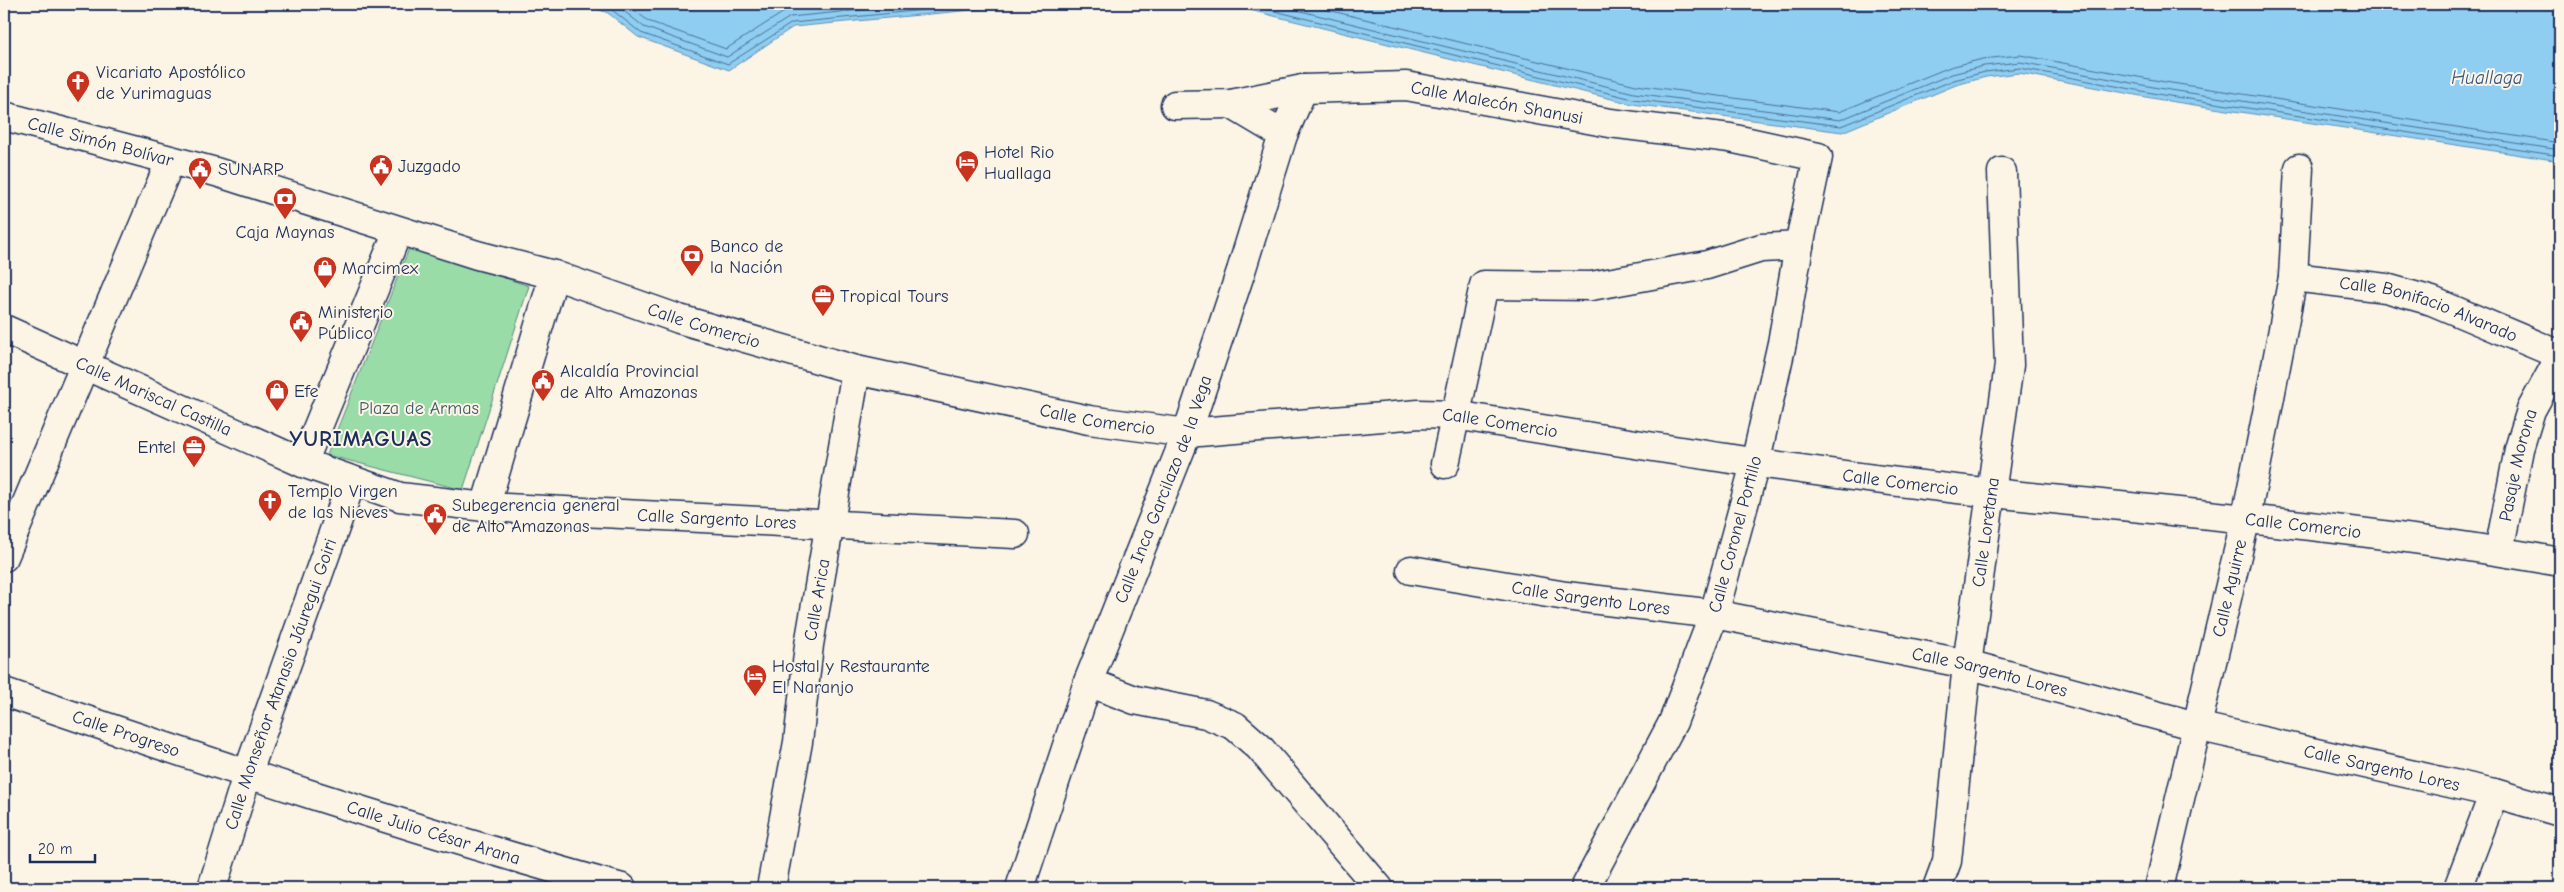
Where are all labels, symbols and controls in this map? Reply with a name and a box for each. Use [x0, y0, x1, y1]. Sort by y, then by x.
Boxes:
place label: Vicariato Apostólico de Yurimaguas [96, 62, 246, 104]
water label: Huallaga [2451, 67, 2523, 89]
church icon: Vicariato Apostólico de Yurimaguas [65, 69, 91, 103]
street label: Calle Malecón Shanusi [1409, 77, 1585, 129]
street label: Calle Simón Bolívar [25, 113, 177, 172]
place label: Hotel Rio Huallaga [984, 142, 1054, 184]
hotel icon: Hotel Rio Huallaga [954, 149, 980, 183]
public building icon: Juzgado [368, 153, 394, 187]
public building icon: SUNARP [187, 156, 213, 190]
place label: Juzgado [398, 156, 461, 177]
place label: SUNARP [218, 159, 283, 180]
bank icon: Caja Maynas [272, 186, 298, 220]
place label: Caja Maynas [235, 222, 335, 243]
place label: Banco de la Nación [710, 236, 783, 278]
bank icon: Banco de la Nación [679, 243, 705, 277]
shop icon: Marcimex [312, 255, 338, 289]
place label: Marcimex [342, 258, 419, 279]
street label: Calle Bonifacio Alvarado [2338, 273, 2520, 347]
office icon: Tropical Tours [810, 283, 836, 317]
place label: Tropical Tours [840, 286, 948, 307]
street label: Calle Comercio [645, 299, 763, 353]
place label: Ministerio Público [318, 302, 393, 344]
public building icon: Ministerio Público [288, 309, 314, 343]
street label: Calle Mariscal Castilla [72, 352, 235, 441]
place label: Alcaldía Provincial de Alto Amazonas [560, 361, 699, 403]
public building icon: Alcaldía Provincial de Alto Amazonas [530, 368, 556, 402]
street label: Calle Inca Garcilazo de la Vega [1110, 373, 1217, 606]
shop icon: Efe [264, 378, 290, 412]
place label: Efe [294, 381, 319, 402]
park label: Plaza de Armas [359, 398, 479, 419]
street label: Calle Comercio [1038, 400, 1156, 440]
street label: Calle Comercio [1442, 405, 1559, 443]
street label: Pasaje Morona [2495, 406, 2542, 523]
district label: YURIMAGUAS [289, 426, 433, 452]
office icon: Entel [181, 434, 207, 468]
place label: Entel [138, 437, 176, 458]
street label: Calle Coronel Portillo [1704, 453, 1767, 615]
street label: Calle Comercio [1841, 465, 1960, 500]
street label: Calle Loretana [1968, 476, 2004, 588]
place label: Templo Virgen de las Nieves [288, 481, 398, 523]
church icon: Templo Virgen de las Nieves [257, 488, 283, 522]
place label: Subegerencia general de Alto Amazonas [452, 495, 620, 537]
public building icon: Subegerencia general de Alto Amazonas [422, 502, 448, 536]
street label: Calle Sargento Lores [636, 505, 797, 534]
street label: Calle Comercio [2244, 509, 2362, 543]
street label: Calle Monseñor Atanasio Jáuregui Goiri [221, 536, 341, 833]
street label: Calle Aguirre [2208, 537, 2251, 639]
street label: Calle Arica [800, 557, 835, 643]
street label: Calle Sargento Lores [1510, 577, 1671, 620]
street label: Calle Sargento Lores [1910, 643, 2070, 702]
place label: Hostal y Restaurante El Naranjo [772, 656, 930, 698]
hotel icon: Hostal y Restaurante El Naranjo [742, 663, 768, 697]
street label: Calle Progreso [69, 706, 182, 762]
street label: Calle Sargento Lores [2302, 741, 2462, 796]
street label: Calle Julio César Arana [344, 797, 523, 869]
scale bar [30, 832, 95, 864]
text: 20 m [38, 840, 72, 858]

